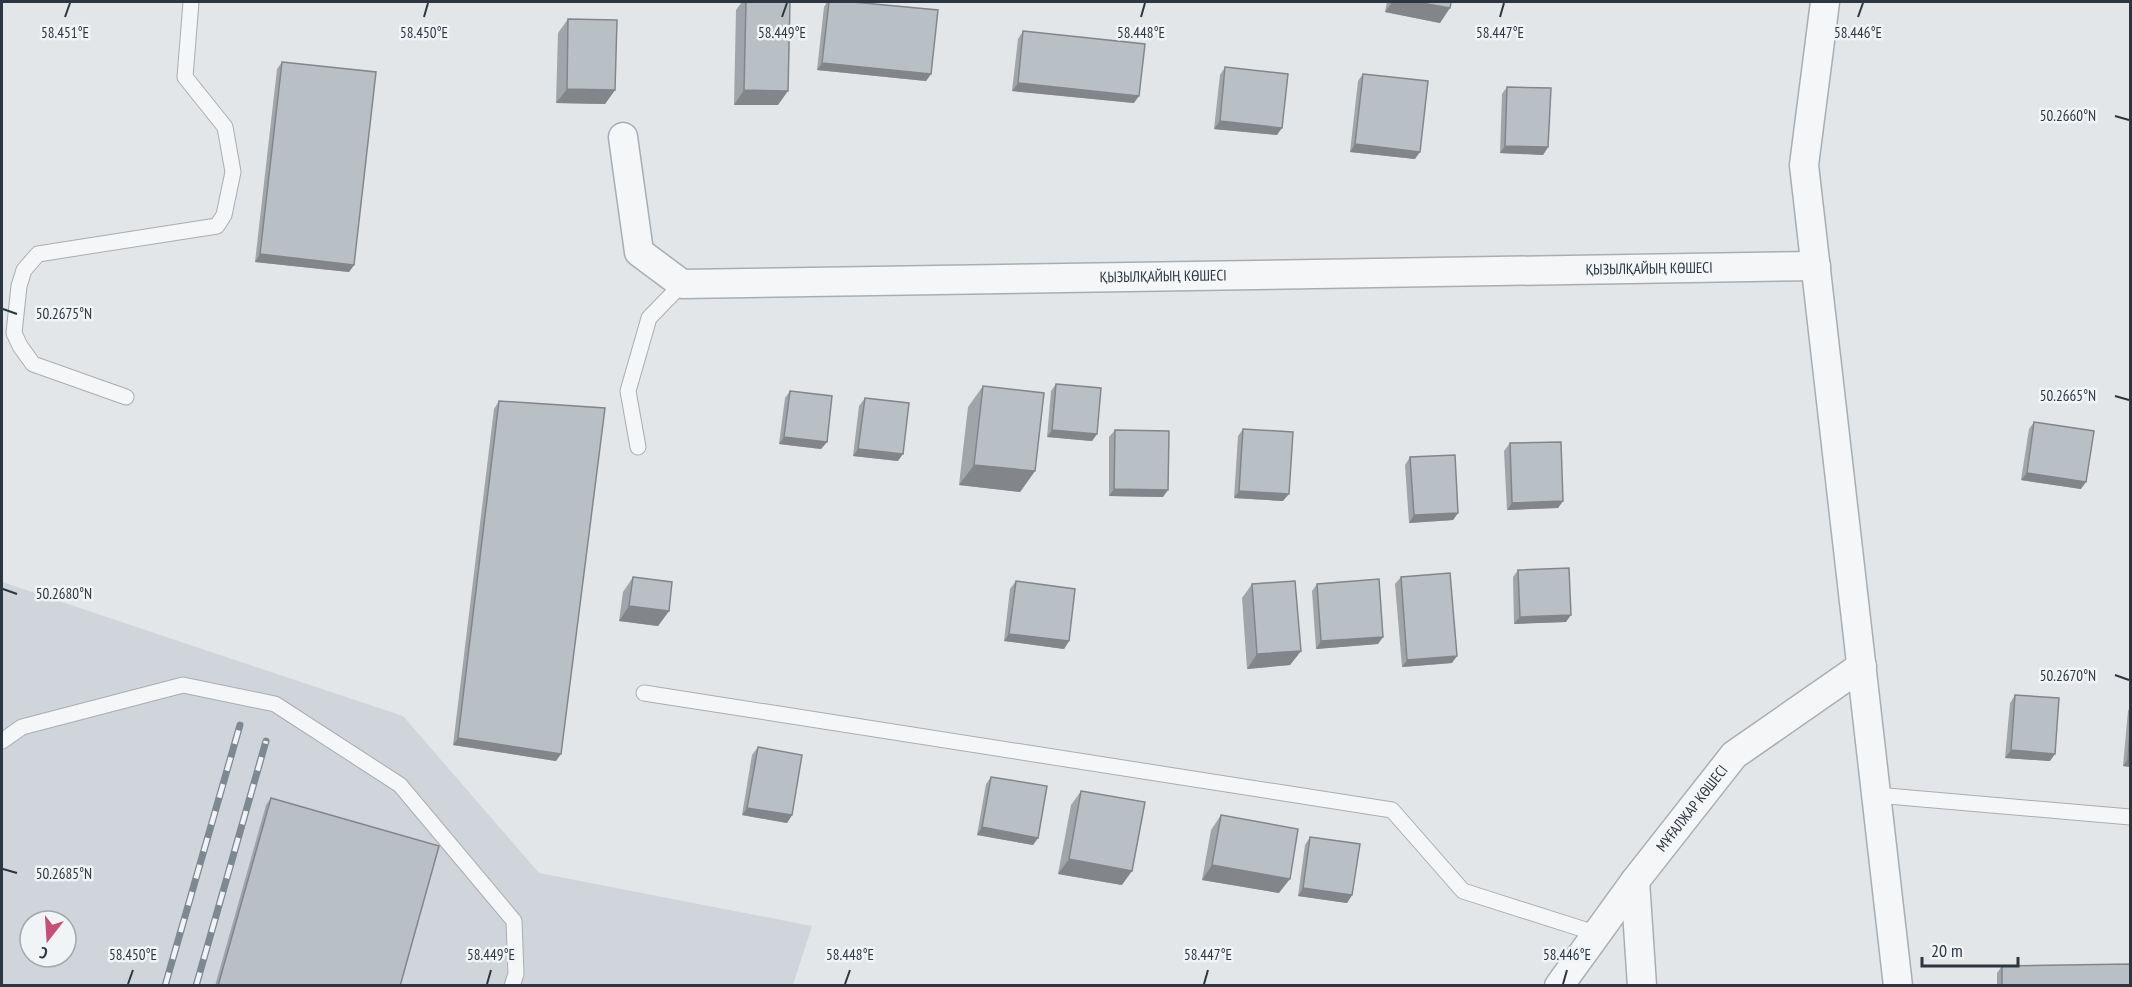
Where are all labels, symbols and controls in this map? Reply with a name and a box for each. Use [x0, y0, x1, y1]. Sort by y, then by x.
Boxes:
text: 58.451°E [41, 23, 89, 42]
text: 58.450°E [400, 23, 448, 42]
text: 58.449°E [758, 23, 806, 42]
text: 58.448°E [1117, 23, 1165, 42]
text: 58.447°E [1476, 23, 1524, 42]
text: 58.446°E [1834, 23, 1882, 42]
text: 50.2660°N [2040, 106, 2096, 125]
street label: ҚЫЗЫЛҚАЙЫҢ КӨШЕСІ [1586, 258, 1713, 279]
street label: ҚЫЗЫЛҚАЙЫҢ КӨШЕСІ [1100, 265, 1227, 286]
text: 50.2675°N [36, 304, 92, 323]
text: 50.2665°N [2040, 386, 2096, 405]
text: 50.2680°N [36, 584, 92, 603]
text: 50.2670°N [2040, 666, 2096, 685]
street label: МҰҒАЛЖАР КӨШЕСІ [1652, 761, 1732, 855]
text: 50.2685°N [36, 864, 92, 883]
north arrow [18, 909, 78, 969]
scale bar [1922, 930, 2018, 968]
text: 20 m [1931, 939, 1963, 962]
text: С [37, 943, 50, 964]
text: 58.450°E [109, 945, 157, 964]
text: 58.449°E [467, 945, 515, 964]
text: 58.448°E [826, 945, 874, 964]
text: 58.447°E [1184, 945, 1232, 964]
text: 58.446°E [1543, 945, 1591, 964]

